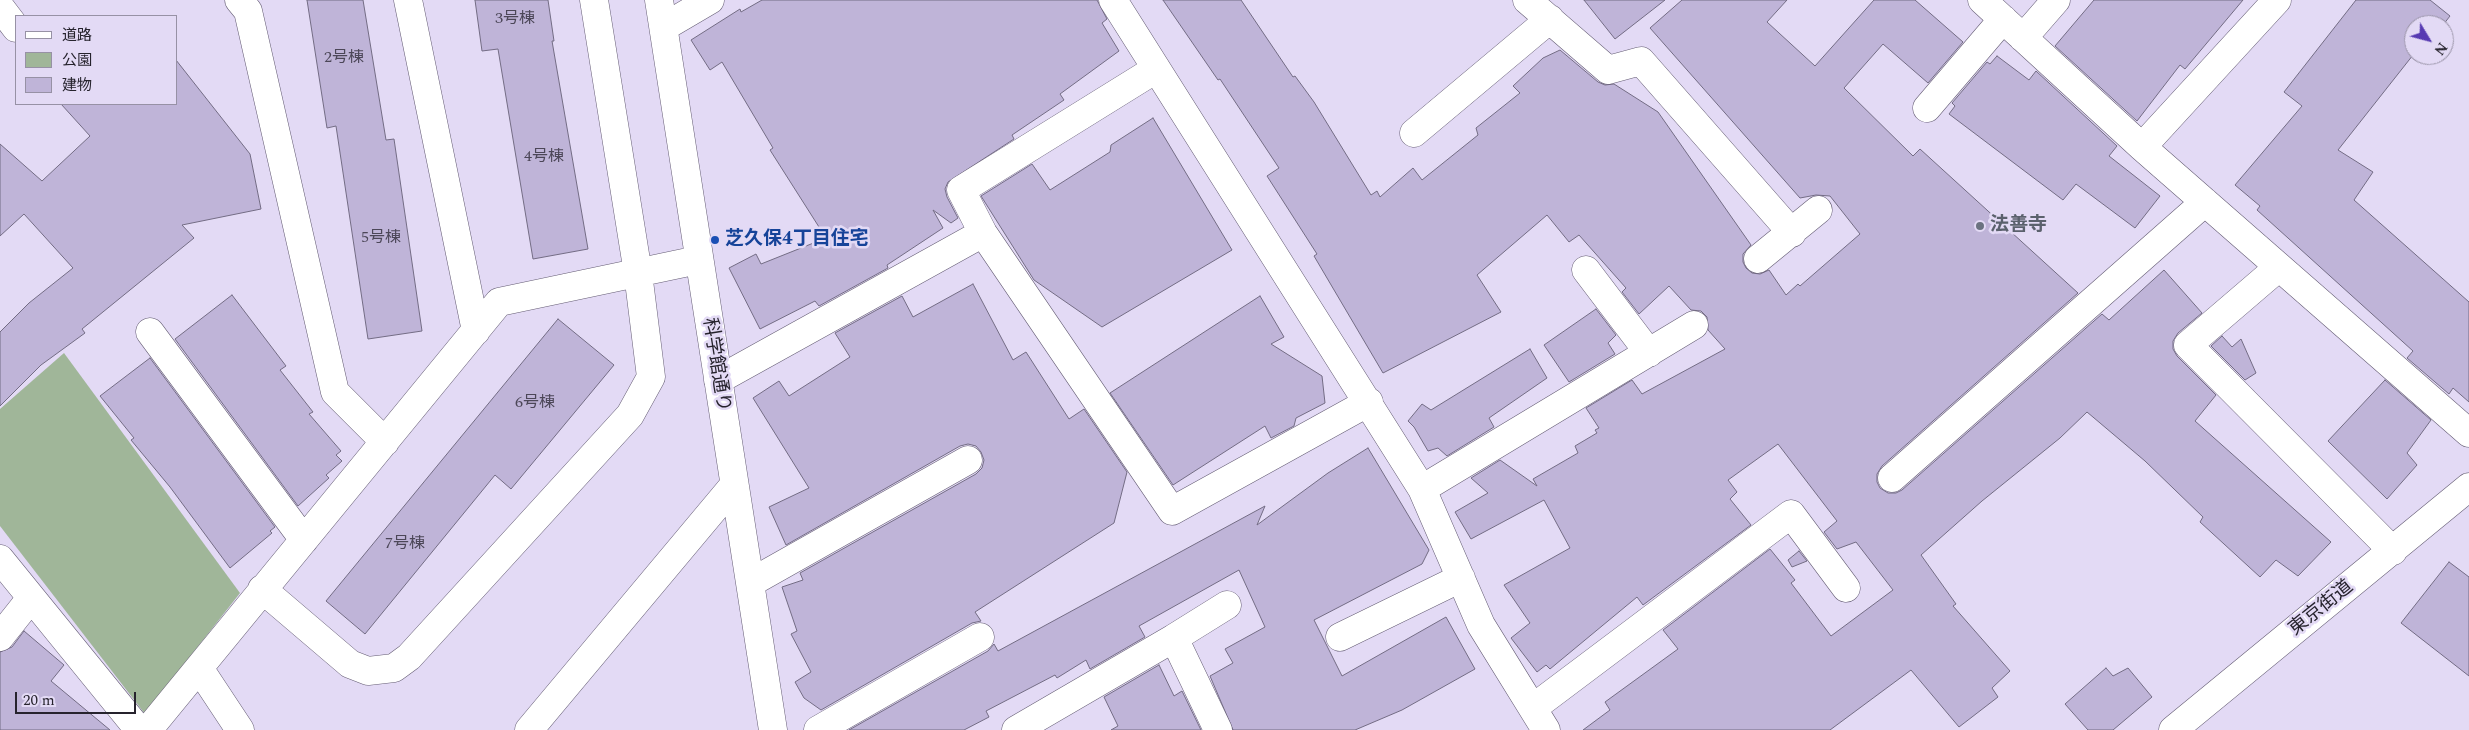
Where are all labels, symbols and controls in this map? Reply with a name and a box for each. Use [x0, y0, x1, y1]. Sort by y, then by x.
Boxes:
house number: 3号棟 [495, 10, 535, 30]
legend [15, 15, 178, 105]
north arrow [2404, 15, 2454, 65]
text: 道路 [62, 24, 92, 47]
text: N [2429, 38, 2452, 60]
text: 公園 [62, 49, 92, 72]
house number: 2号棟 [324, 49, 364, 69]
text: 建物 [62, 74, 92, 97]
house number: 4号棟 [524, 148, 564, 168]
place label: 法善寺 [1990, 215, 2047, 237]
marker: 法善寺 [1974, 220, 1986, 232]
house number: 5号棟 [361, 229, 401, 249]
place label: 芝久保4丁目住宅 [725, 229, 869, 251]
marker: 芝久保4丁目住宅 [709, 234, 721, 246]
street label: 科学館通り [696, 316, 734, 414]
house number: 6号棟 [515, 394, 555, 414]
house number: 7号棟 [385, 535, 425, 555]
street label: 東京街道 [2285, 576, 2359, 642]
scale bar [18, 682, 139, 714]
text: 20 m [23, 689, 55, 712]

